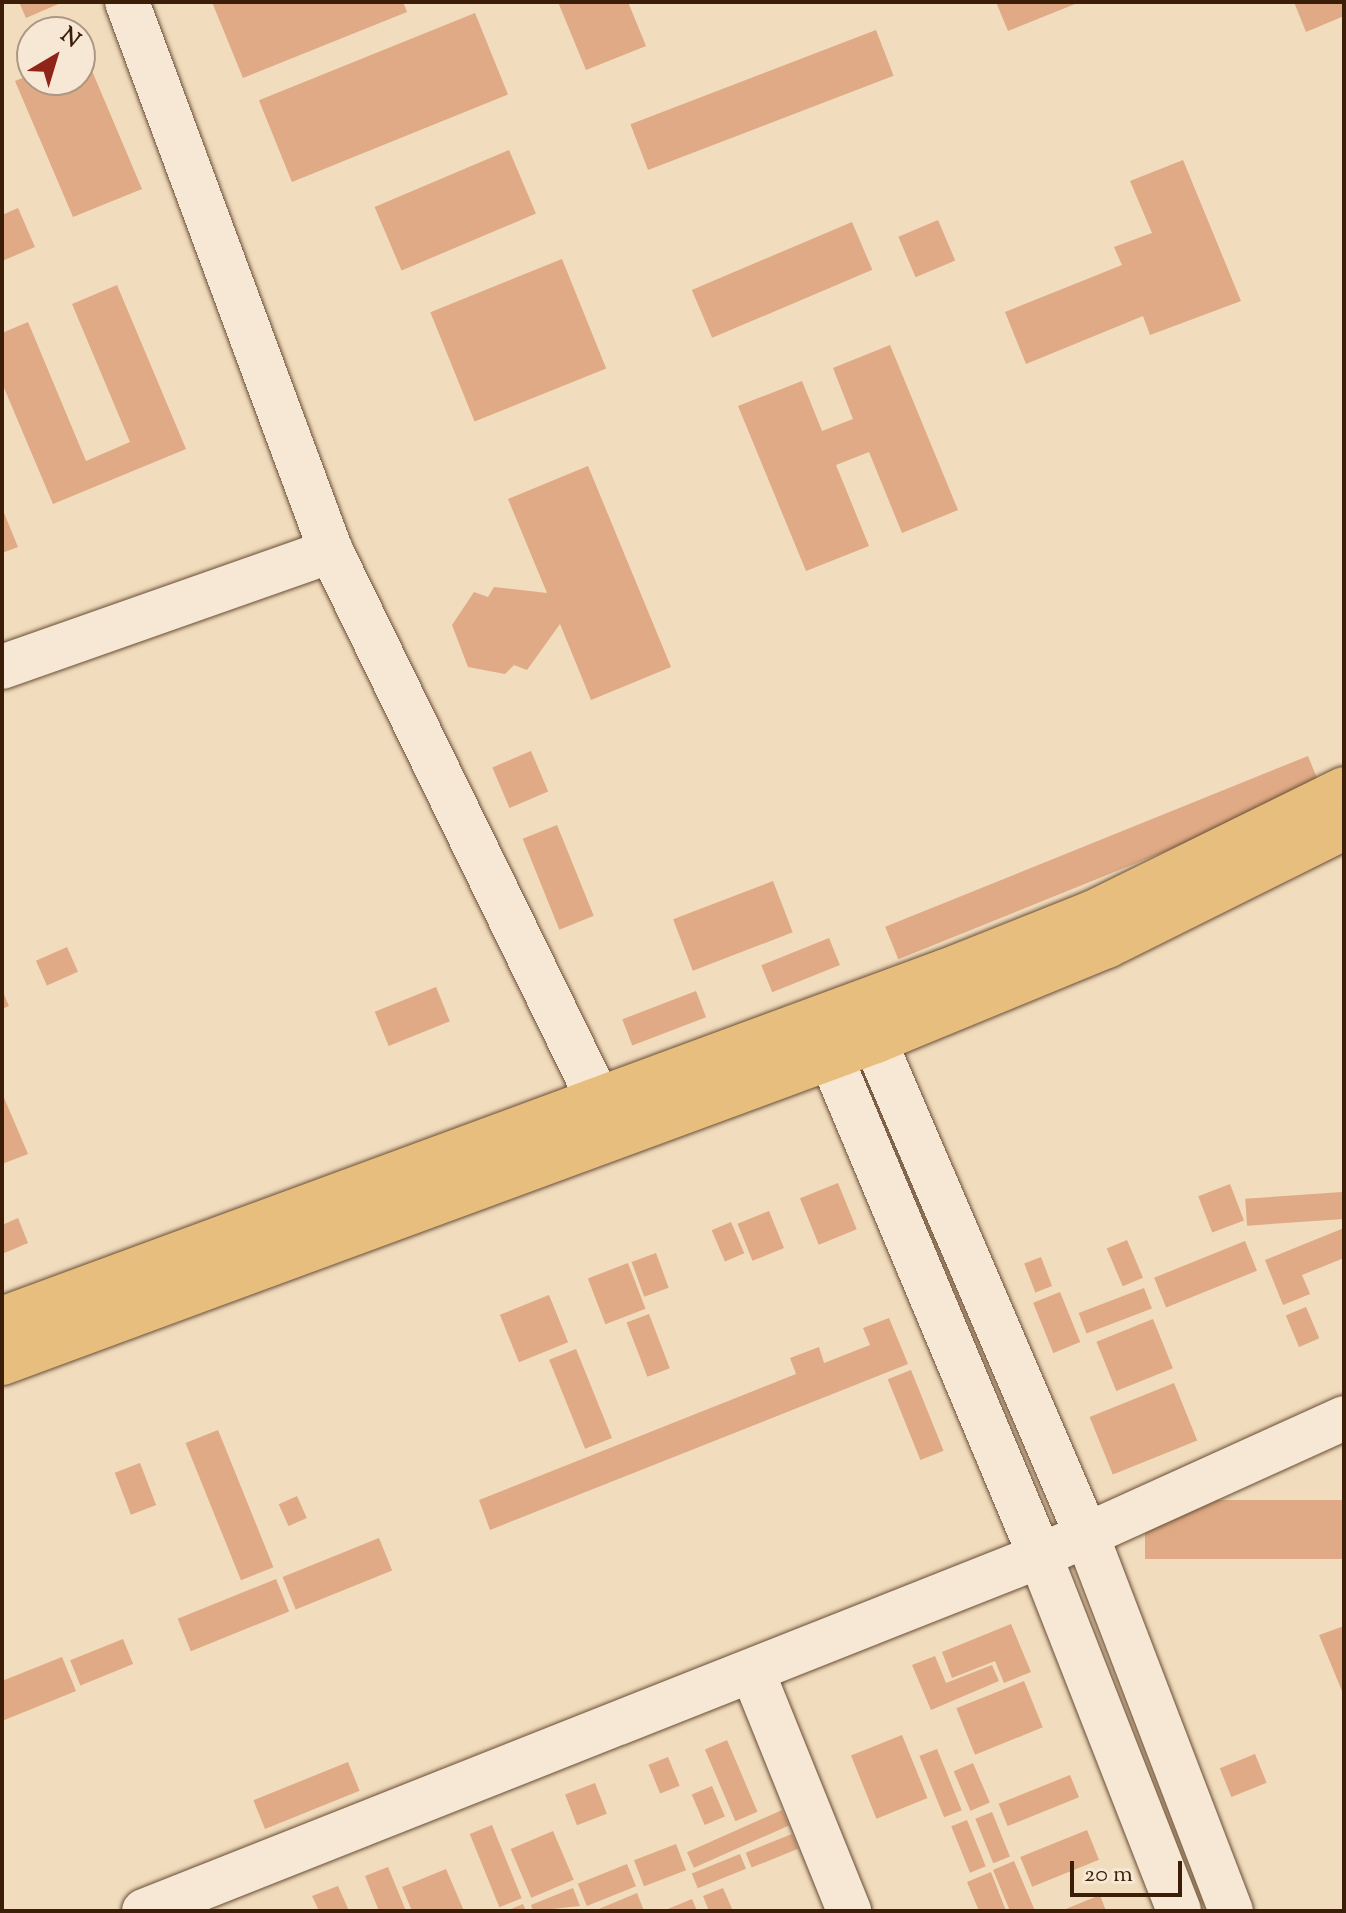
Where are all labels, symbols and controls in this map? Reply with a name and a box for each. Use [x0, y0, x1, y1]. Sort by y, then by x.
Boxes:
north arrow [16, 16, 96, 96]
text: N [53, 21, 86, 57]
scale bar [1074, 1845, 1186, 1895]
text: 20 m [1084, 1858, 1133, 1892]

